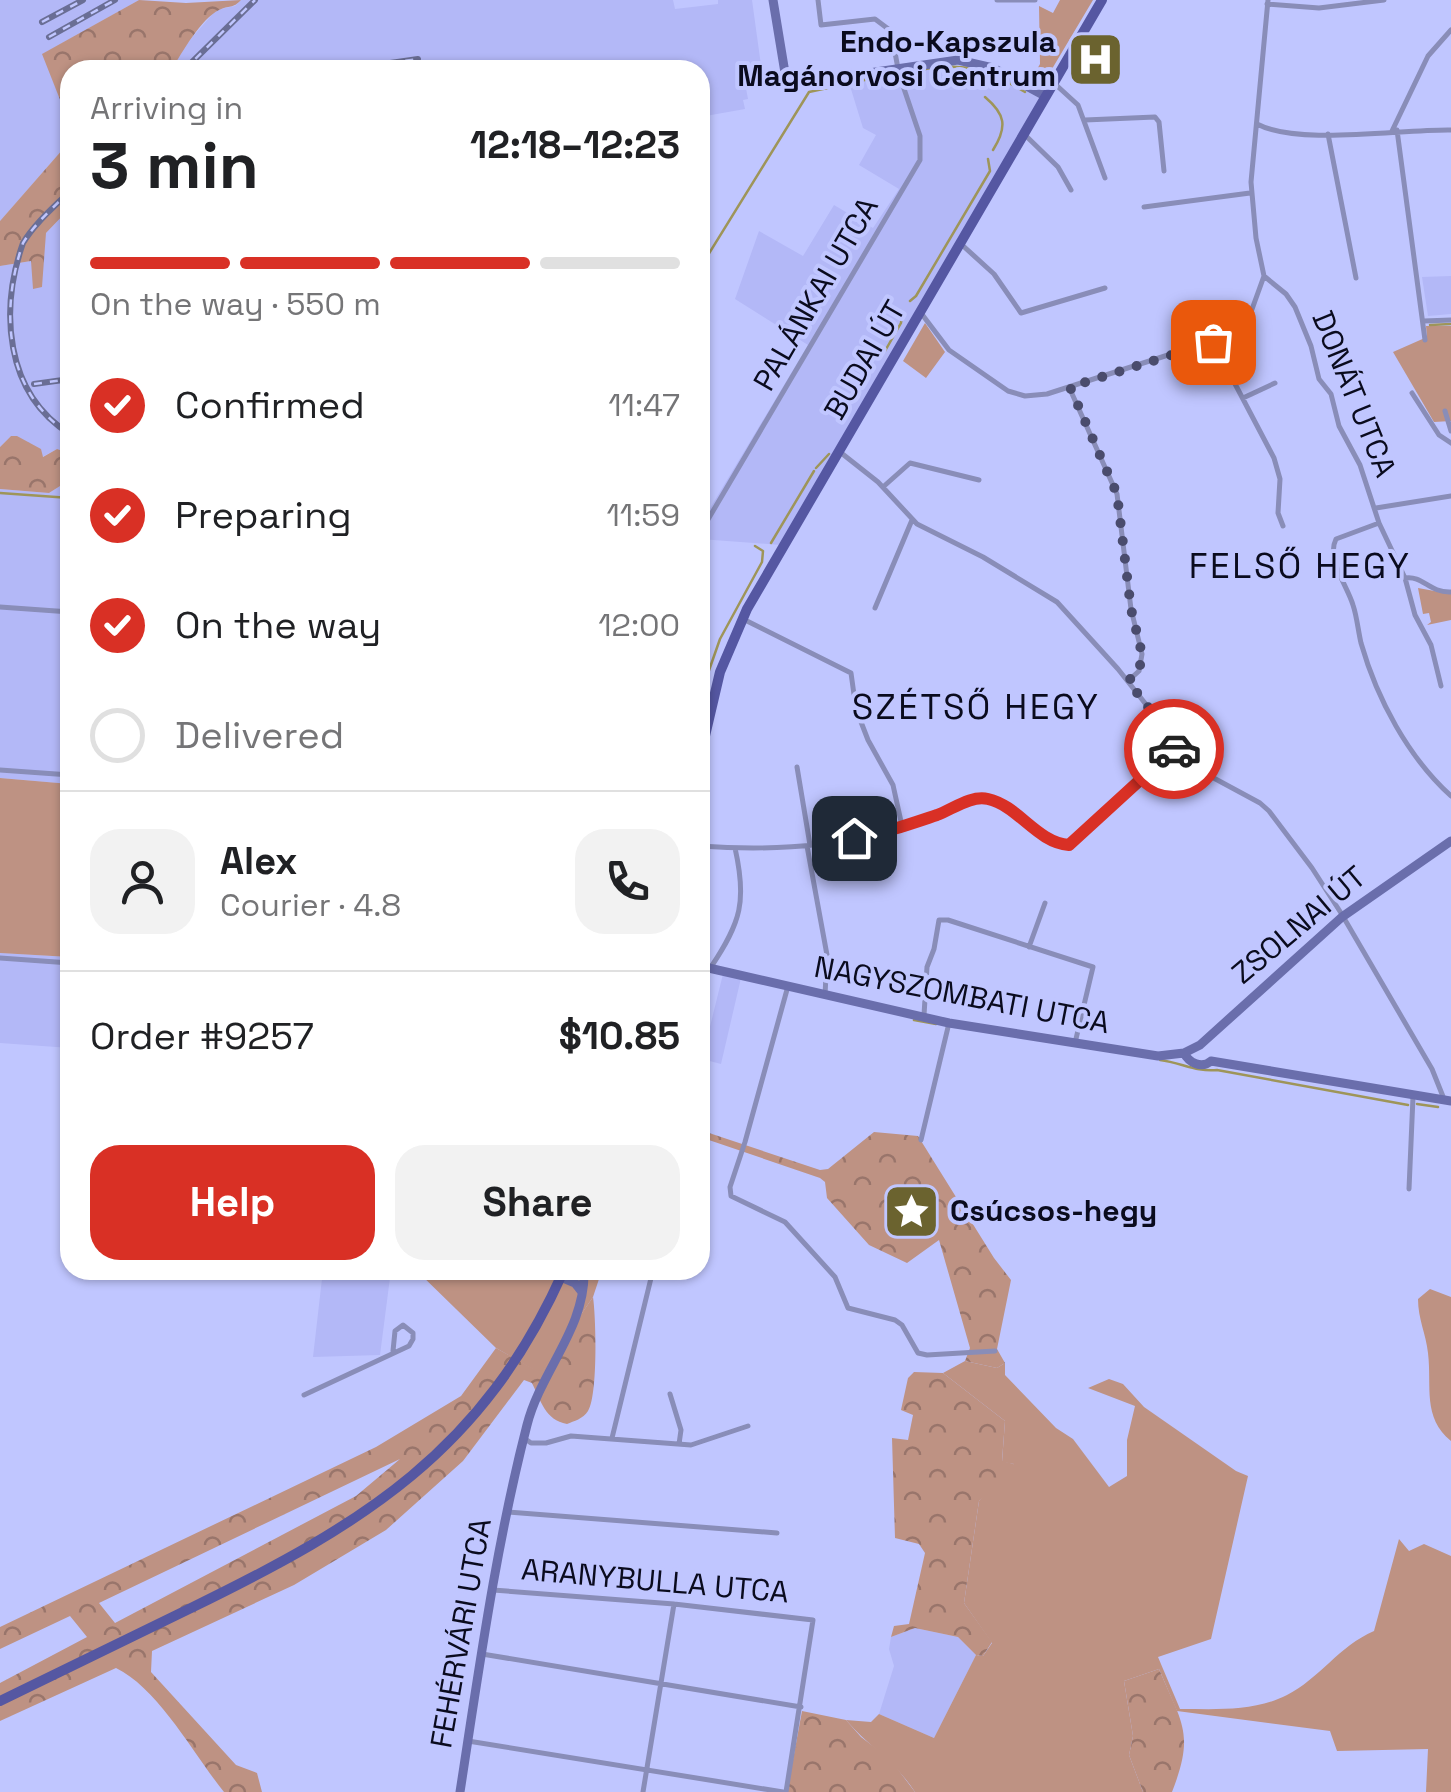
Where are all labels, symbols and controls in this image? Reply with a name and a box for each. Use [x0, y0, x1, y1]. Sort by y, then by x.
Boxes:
place label: Endo-Kapszula Magánorvosi Centrum [737, 22, 1056, 95]
hospital icon: Endo-Kapszula Magánorvosi Centrum [1065, 29, 1125, 89]
text: Arriving in [90, 88, 243, 128]
text: 12:18–12:23 [470, 121, 680, 169]
text: 3 min [90, 124, 259, 207]
street label: PALÁNKAI UTCA [744, 190, 887, 398]
text: On the way · 550 m [90, 284, 381, 324]
street label: BUDAI ÚT [815, 293, 914, 426]
pin [1171, 300, 1256, 385]
street label: DONÁT UTCA [1303, 305, 1405, 483]
icon: bag [1186, 315, 1241, 370]
icon: check [90, 378, 145, 433]
text: Confirmed [175, 381, 365, 429]
text: 11:47 [608, 385, 680, 425]
icon: check [90, 488, 145, 543]
text: Preparing [175, 491, 352, 539]
text: 11:59 [606, 495, 680, 535]
district label: FELSŐ HEGY [1189, 544, 1411, 588]
icon: check [90, 598, 145, 653]
text: On the way [175, 601, 381, 649]
text: 12:00 [598, 605, 680, 645]
district label: SZÉTSŐ HEGY [852, 685, 1100, 729]
courier [1124, 699, 1224, 799]
text: Delivered [175, 711, 344, 759]
icon: car [1147, 722, 1202, 777]
pin [812, 796, 897, 881]
icon: home [827, 811, 882, 866]
button: person [90, 829, 195, 934]
button: phone [575, 829, 680, 934]
text: Alex [220, 837, 297, 885]
street label: ZSOLNAI ÚT [1224, 857, 1374, 992]
text: Courier · 4.8 [220, 885, 401, 925]
street label: NAGYSZOMBATI UTCA [811, 947, 1113, 1042]
text: Order #9257 [90, 1012, 314, 1060]
text: $10.85 [559, 1012, 680, 1060]
button: Help [90, 1145, 375, 1260]
button: Share [395, 1145, 680, 1260]
place icon: Csúcsos-hegy [881, 1181, 941, 1241]
place label: Csúcsos-hegy [950, 1191, 1157, 1230]
street label: FEHÉRVÁRI UTCA [421, 1515, 500, 1751]
street label: ARANYBULLA UTCA [520, 1549, 791, 1612]

